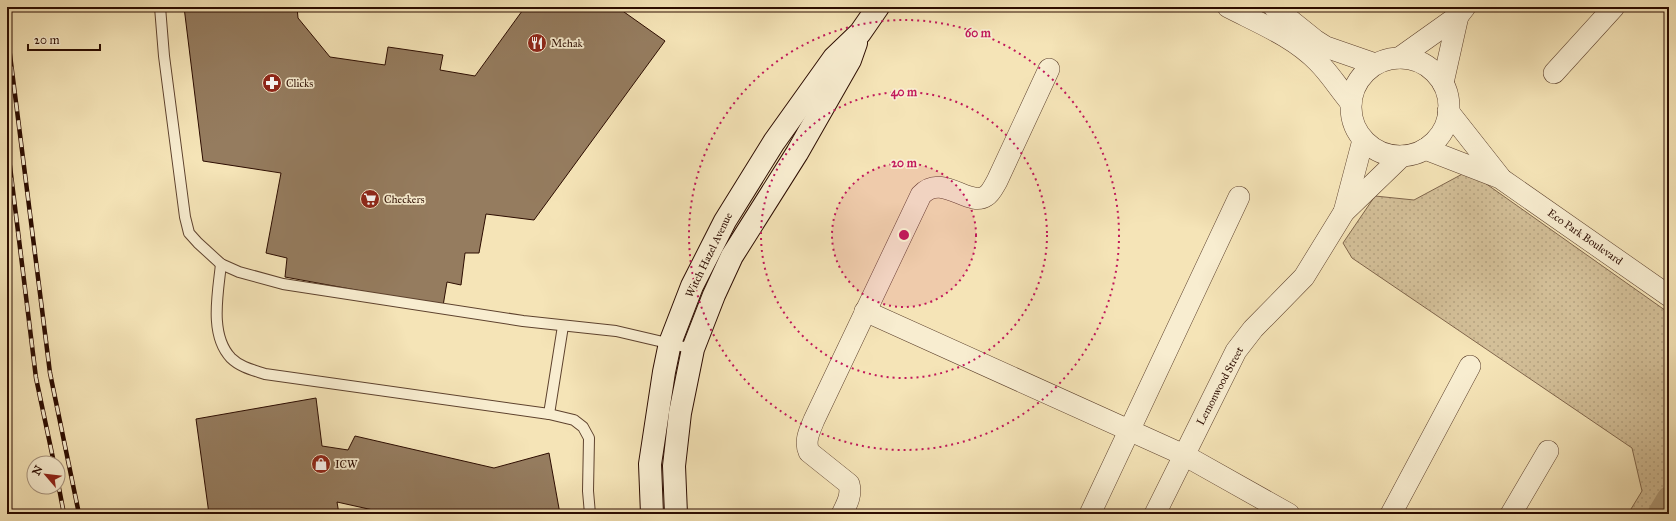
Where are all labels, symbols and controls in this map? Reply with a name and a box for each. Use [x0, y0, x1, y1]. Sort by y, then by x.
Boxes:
scale bar [28, 26, 100, 52]
text: 60 m [965, 26, 992, 40]
restaurant icon: Mehak [526, 32, 548, 54]
text: 20 m [34, 33, 60, 47]
place label: Mehak [551, 37, 584, 50]
pharmacy icon: Clicks [261, 72, 283, 94]
place label: Clicks [286, 77, 313, 90]
text: 40 m [891, 85, 918, 100]
text: 20 m [891, 156, 918, 170]
supermarket icon: Checkers [359, 188, 381, 210]
place label: Checkers [384, 193, 425, 206]
street label: Eco Park Boulevard [1545, 206, 1625, 268]
street label: Witch Hazel Avenue [683, 210, 735, 299]
centre of rings [897, 228, 911, 242]
street label: Lemonwood Street [1194, 344, 1246, 427]
shop icon: ICW [310, 453, 332, 475]
north arrow [26, 455, 66, 495]
place label: ICW [335, 458, 358, 471]
text: N [30, 463, 46, 478]

